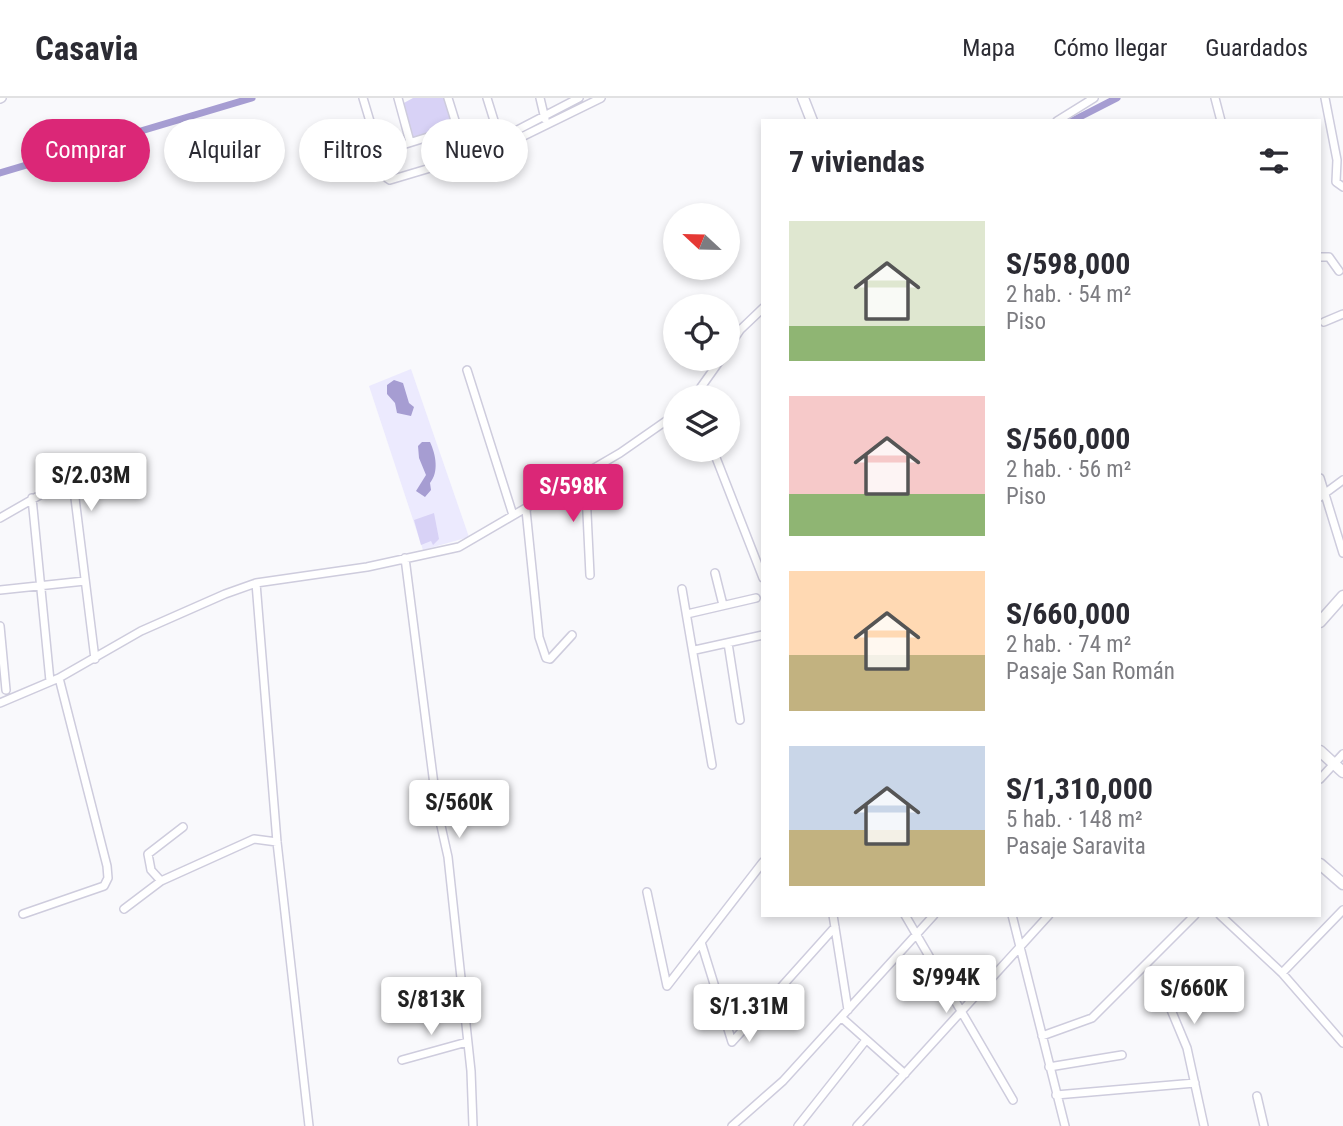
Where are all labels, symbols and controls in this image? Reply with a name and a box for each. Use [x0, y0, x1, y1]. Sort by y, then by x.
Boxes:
text: Casavia [35, 29, 138, 68]
text: Mapa [962, 34, 1015, 62]
text: Cómo llegar [1053, 34, 1167, 62]
text: Guardados [1205, 34, 1308, 62]
chip: Comprar [21, 119, 150, 182]
chip: Alquilar [164, 119, 285, 182]
chip: Filtros [299, 119, 407, 182]
chip: Nuevo [421, 119, 528, 182]
icon: filters [1255, 142, 1293, 180]
text: 7 viviendas [789, 144, 925, 179]
north arrow [663, 203, 740, 280]
map controls [663, 203, 740, 462]
text: S/598,000 [1006, 246, 1130, 281]
icon: home [845, 249, 929, 333]
text: 2 hab. · 54 m² [1006, 281, 1131, 308]
button: locate [663, 294, 740, 371]
text: Piso [1006, 308, 1046, 335]
button: layers [663, 385, 740, 462]
text: S/560,000 [1006, 421, 1130, 456]
icon: home [845, 424, 929, 508]
pin: S/2.03M [26, 454, 156, 513]
text: 2 hab. · 56 m² [1006, 456, 1131, 483]
text: S/2.03M [51, 462, 131, 489]
pin: S/598K [516, 464, 630, 524]
text: S/598K [539, 473, 607, 500]
text: Piso [1006, 483, 1046, 510]
text: S/660,000 [1006, 596, 1130, 631]
icon: home [845, 599, 929, 683]
text: 2 hab. · 74 m² [1006, 631, 1131, 658]
text: Pasaje San Román [1006, 658, 1175, 685]
text: S/1,310,000 [1006, 771, 1153, 806]
icon: home [845, 774, 929, 858]
pin: S/560K [402, 780, 516, 840]
text: S/560K [425, 789, 493, 816]
text: 5 hab. · 148 m² [1006, 806, 1143, 833]
text: Pasaje Saravita [1006, 833, 1146, 860]
pin: S/994K [889, 956, 1003, 1015]
text: S/994K [912, 964, 980, 991]
pin: S/660K [1137, 967, 1251, 1026]
text: S/660K [1160, 975, 1228, 1002]
pin: S/813K [374, 978, 488, 1037]
pin: S/1.31M [684, 984, 814, 1044]
text: S/813K [397, 986, 465, 1013]
text: S/1.31M [709, 993, 789, 1020]

